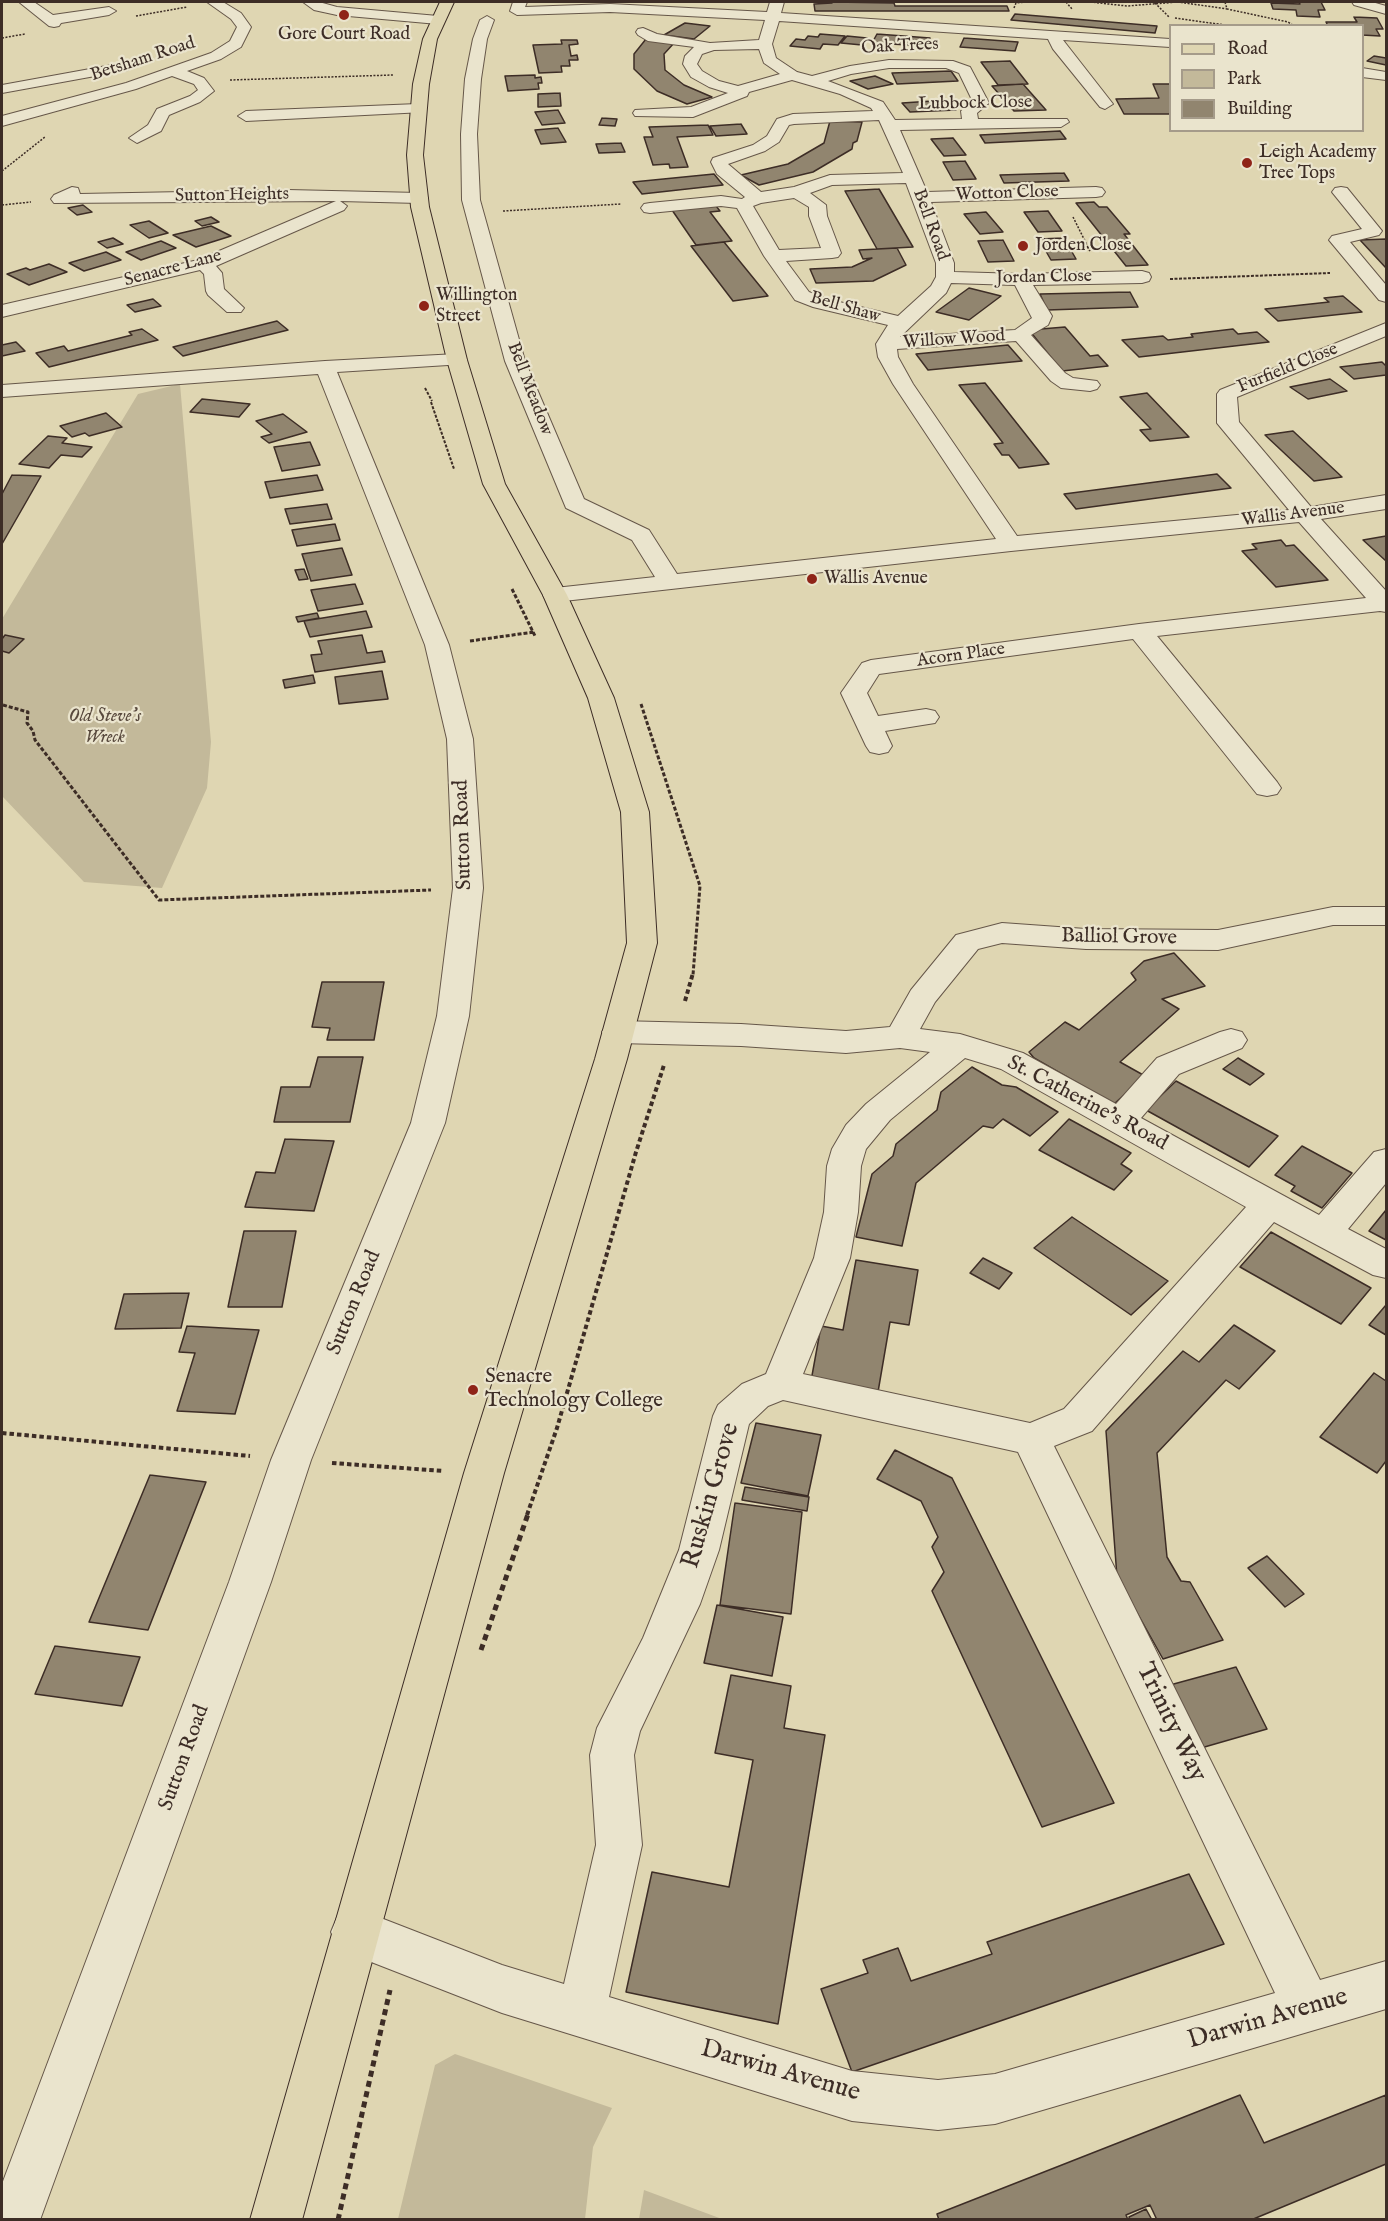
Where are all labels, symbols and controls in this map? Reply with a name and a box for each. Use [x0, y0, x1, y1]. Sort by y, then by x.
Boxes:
marker: Gore Court Road [337, 8, 351, 22]
place label: Gore Court Road [278, 24, 410, 46]
legend [1169, 24, 1364, 132]
street label: Betsham Road [88, 33, 198, 87]
street label: Oak Trees [861, 34, 939, 60]
text: Road [1227, 38, 1268, 61]
text: Park [1227, 68, 1261, 91]
street label: Lubbock Close [918, 92, 1032, 116]
text: Building [1227, 98, 1292, 121]
place label: Leigh Academy Tree Tops [1259, 142, 1376, 184]
marker: Leigh Academy Tree Tops [1240, 156, 1254, 170]
street label: Wotton Close [955, 181, 1059, 207]
street label: Sutton Heights [175, 184, 289, 208]
street label: Bell Road [907, 186, 953, 264]
place label: Jorden Close [1035, 235, 1131, 257]
marker: Jorden Close [1016, 239, 1030, 253]
street label: Senacre Lane [122, 246, 224, 292]
street label: Jordan Close [996, 266, 1092, 290]
place label: Willington Street [436, 285, 517, 328]
street label: Bell Shaw [807, 288, 883, 328]
marker: Willington Street [417, 299, 431, 313]
street label: Willow Wood [902, 326, 1006, 354]
street label: Furfield Close [1235, 339, 1341, 399]
street label: Bell Meadow [501, 340, 557, 438]
street label: Wallis Avenue [1240, 498, 1346, 532]
place label: Wallis Avenue [824, 568, 928, 590]
marker: Wallis Avenue [805, 572, 819, 586]
street label: Acorn Place [916, 639, 1006, 673]
park label: Old Steve's Wreck [69, 706, 141, 748]
street label: Sutton Road [449, 779, 479, 891]
street label: Balliol Grove [1061, 924, 1177, 952]
street label: St. Catherine's Road [1002, 1051, 1172, 1157]
street label: Sutton Road [323, 1247, 387, 1359]
place label: Senacre Technology College [485, 1365, 663, 1415]
marker: Senacre Technology College [466, 1383, 480, 1397]
street label: Ruskin Grove [676, 1420, 748, 1572]
street label: Trinity Way [1128, 1658, 1212, 1788]
street label: Sutton Road [154, 1702, 216, 1814]
street label: Darwin Avenue [1185, 1982, 1351, 2058]
street label: Darwin Avenue [697, 2034, 863, 2110]

